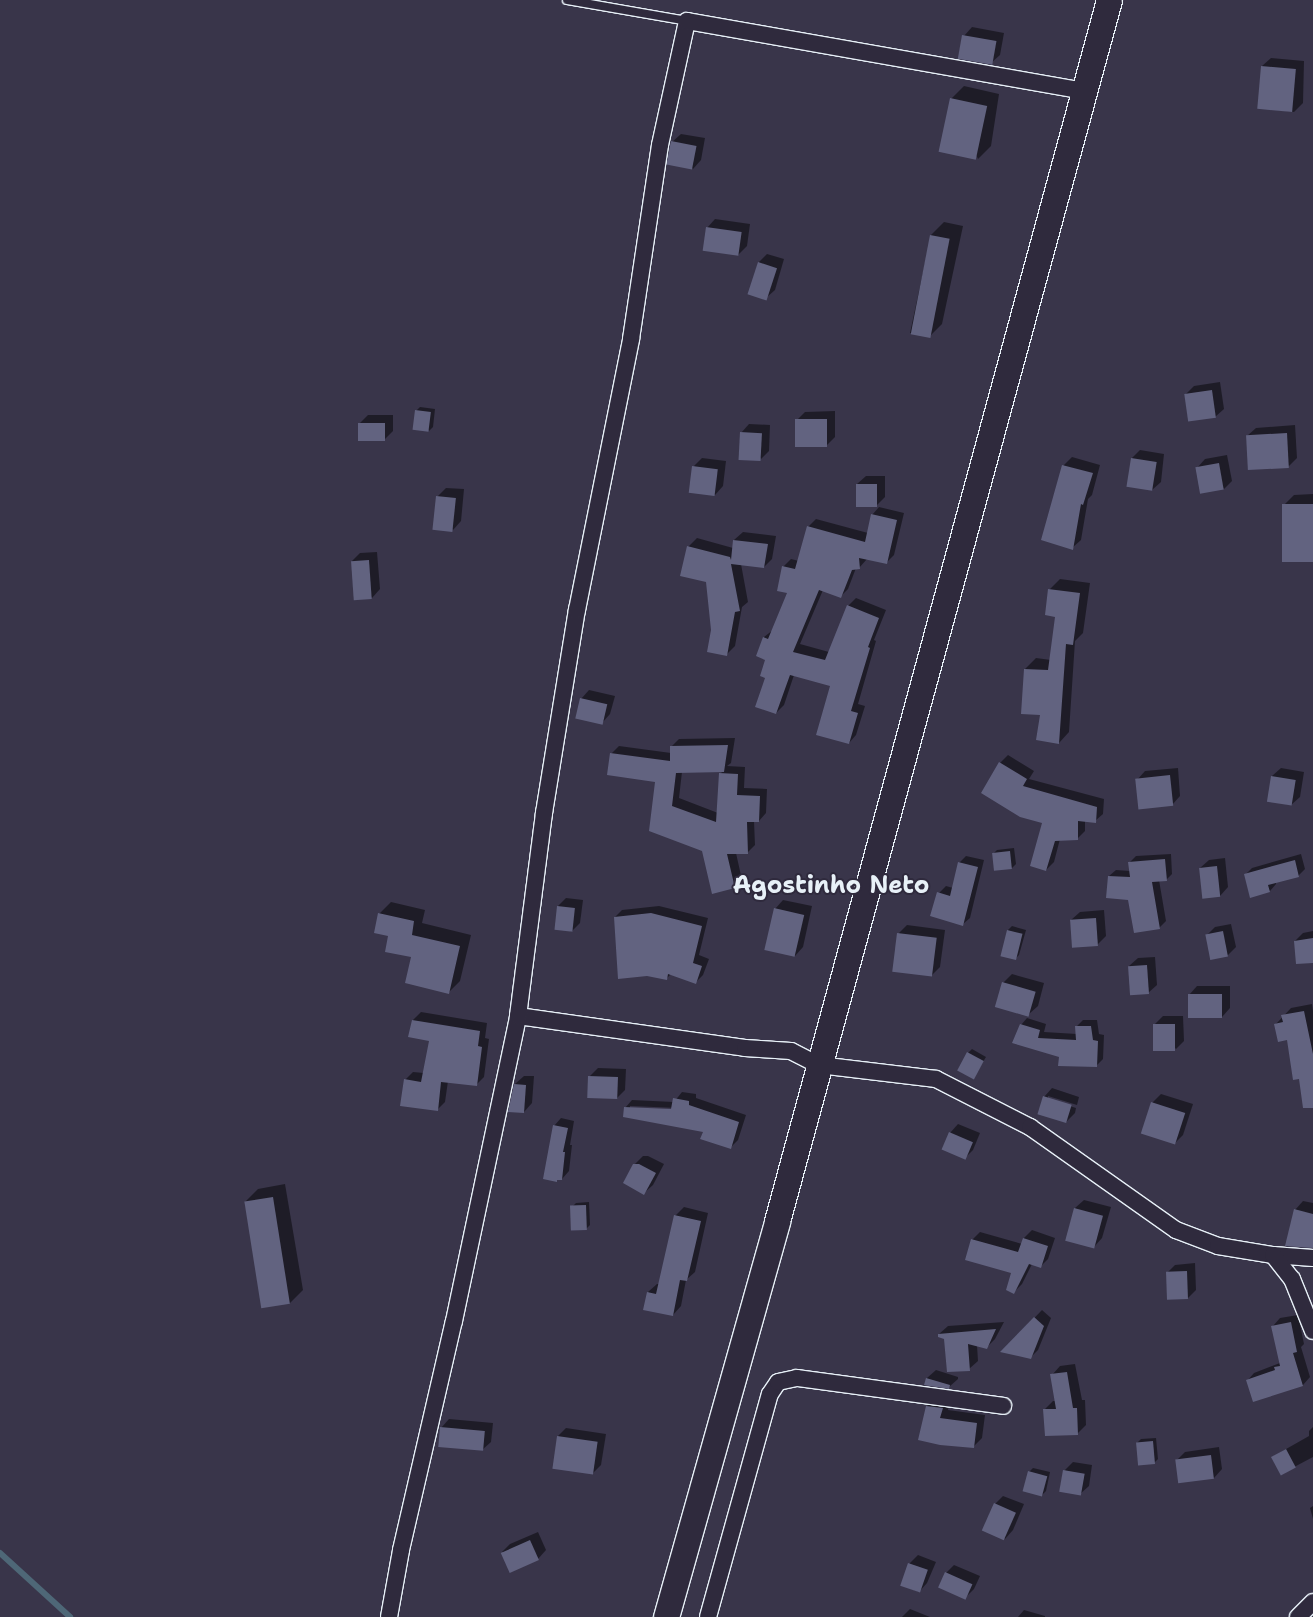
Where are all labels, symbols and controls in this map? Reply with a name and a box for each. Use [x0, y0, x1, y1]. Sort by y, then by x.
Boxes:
district label: Agostinho Neto [733, 872, 929, 900]

